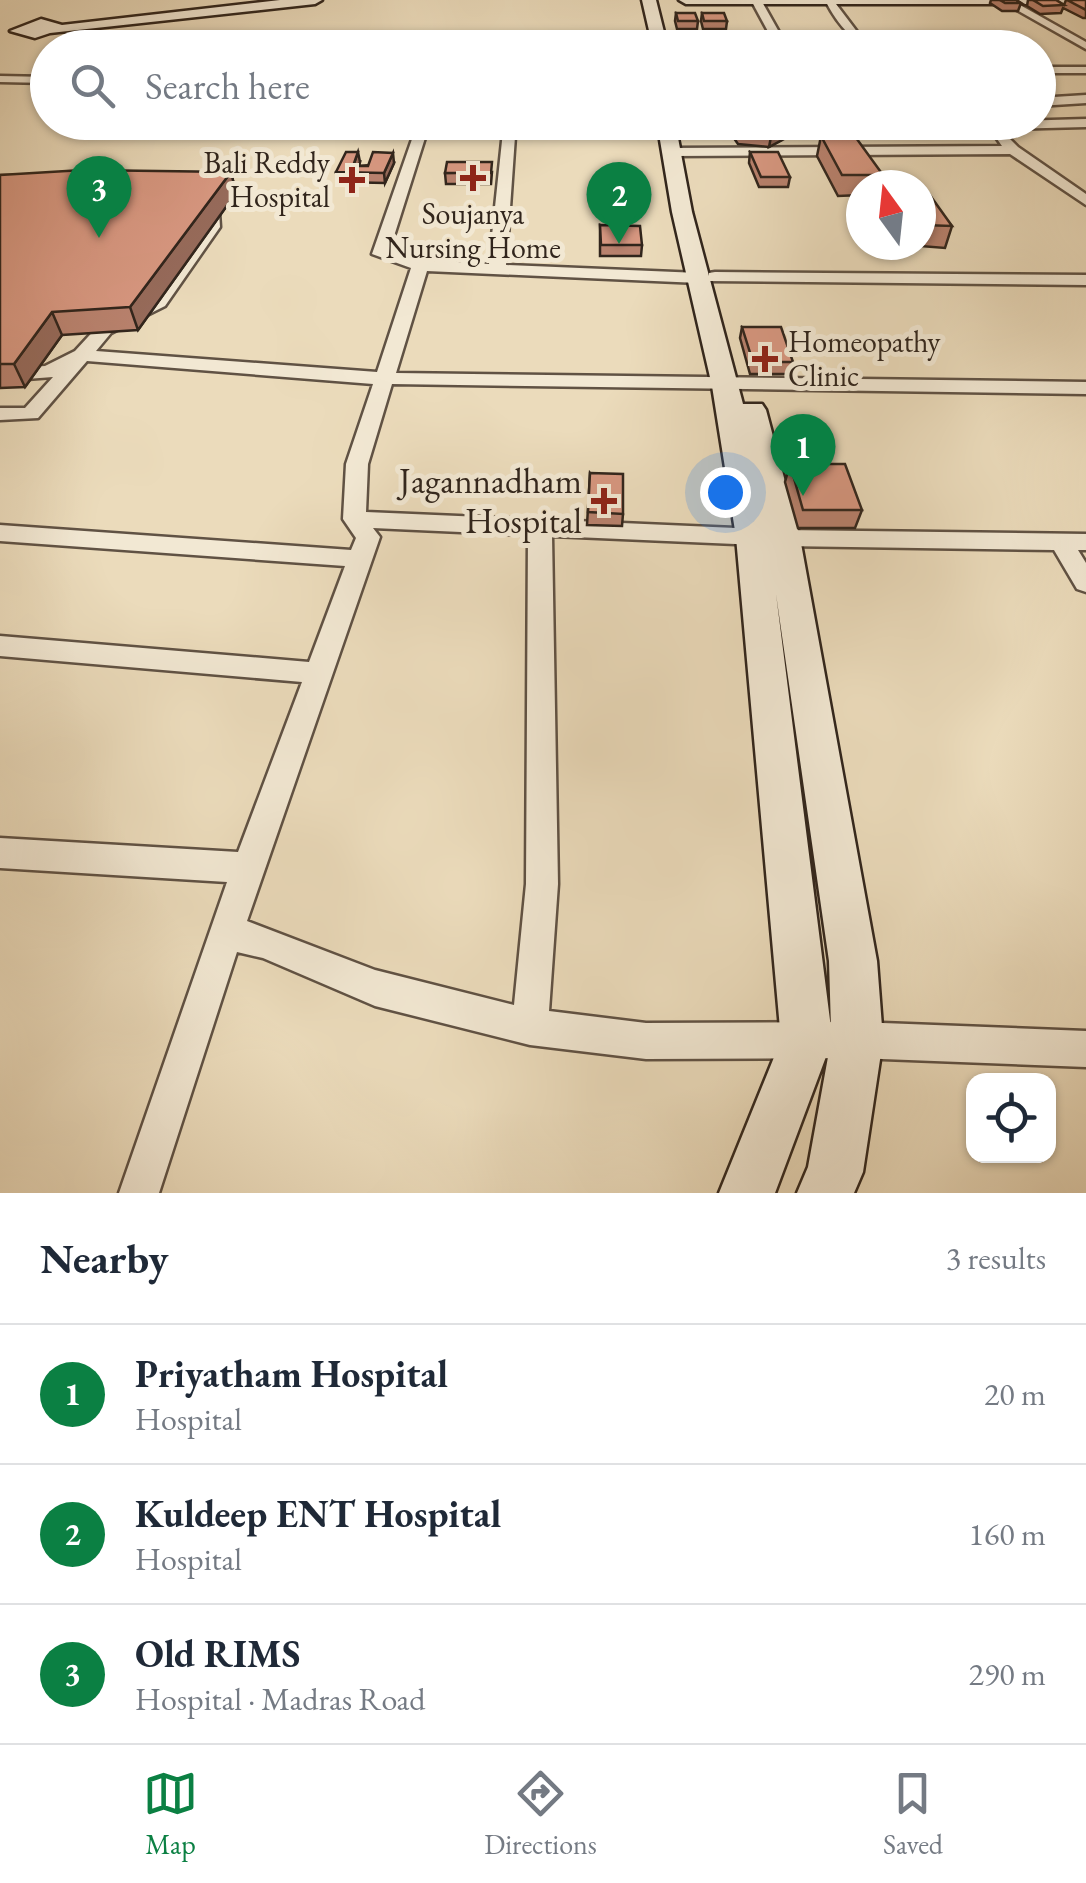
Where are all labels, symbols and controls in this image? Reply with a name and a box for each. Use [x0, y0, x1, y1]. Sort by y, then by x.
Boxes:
search box [30, 30, 1056, 140]
icon: search [65, 58, 120, 113]
text: Search here [145, 61, 310, 110]
place label: Bali Reddy Hospital [204, 143, 331, 216]
pin: 3 [66, 156, 132, 238]
pin: 2 [586, 162, 652, 244]
marker: Soujanya Nursing Home [460, 165, 486, 191]
marker: Bali Reddy Hospital [339, 167, 365, 193]
north arrow [846, 170, 936, 260]
place label: Soujanya Nursing Home [385, 194, 561, 267]
place label: Homeopathy Clinic [788, 322, 941, 395]
marker: Homeopathy Clinic [752, 346, 778, 372]
pin: 1 [770, 414, 836, 496]
place label: Jagannadham Hospital [396, 458, 582, 543]
your location [700, 467, 751, 518]
marker: Jagannadham Hospital [591, 488, 617, 514]
map controls [966, 1073, 1056, 1163]
button: locate [966, 1073, 1056, 1163]
text: Nearby [40, 1231, 169, 1286]
text: 3 results [946, 1237, 1046, 1279]
text: Priyatham Hospital [135, 1349, 448, 1398]
text: 1 [64, 1373, 81, 1415]
text: 20 m [984, 1373, 1046, 1415]
text: Hospital [135, 1398, 242, 1440]
text: Kuldeep ENT Hospital [135, 1489, 501, 1538]
text: 2 [64, 1513, 81, 1555]
text: 160 m [969, 1513, 1046, 1555]
text: Hospital [135, 1538, 242, 1580]
text: Old RIMS [135, 1629, 300, 1678]
text: 3 [64, 1653, 81, 1695]
text: 290 m [969, 1653, 1046, 1695]
text: Hospital · Madras Road [135, 1678, 426, 1720]
tab: Map [143, 1766, 198, 1862]
tab: Directions [484, 1766, 597, 1862]
tab: Saved [883, 1766, 943, 1862]

